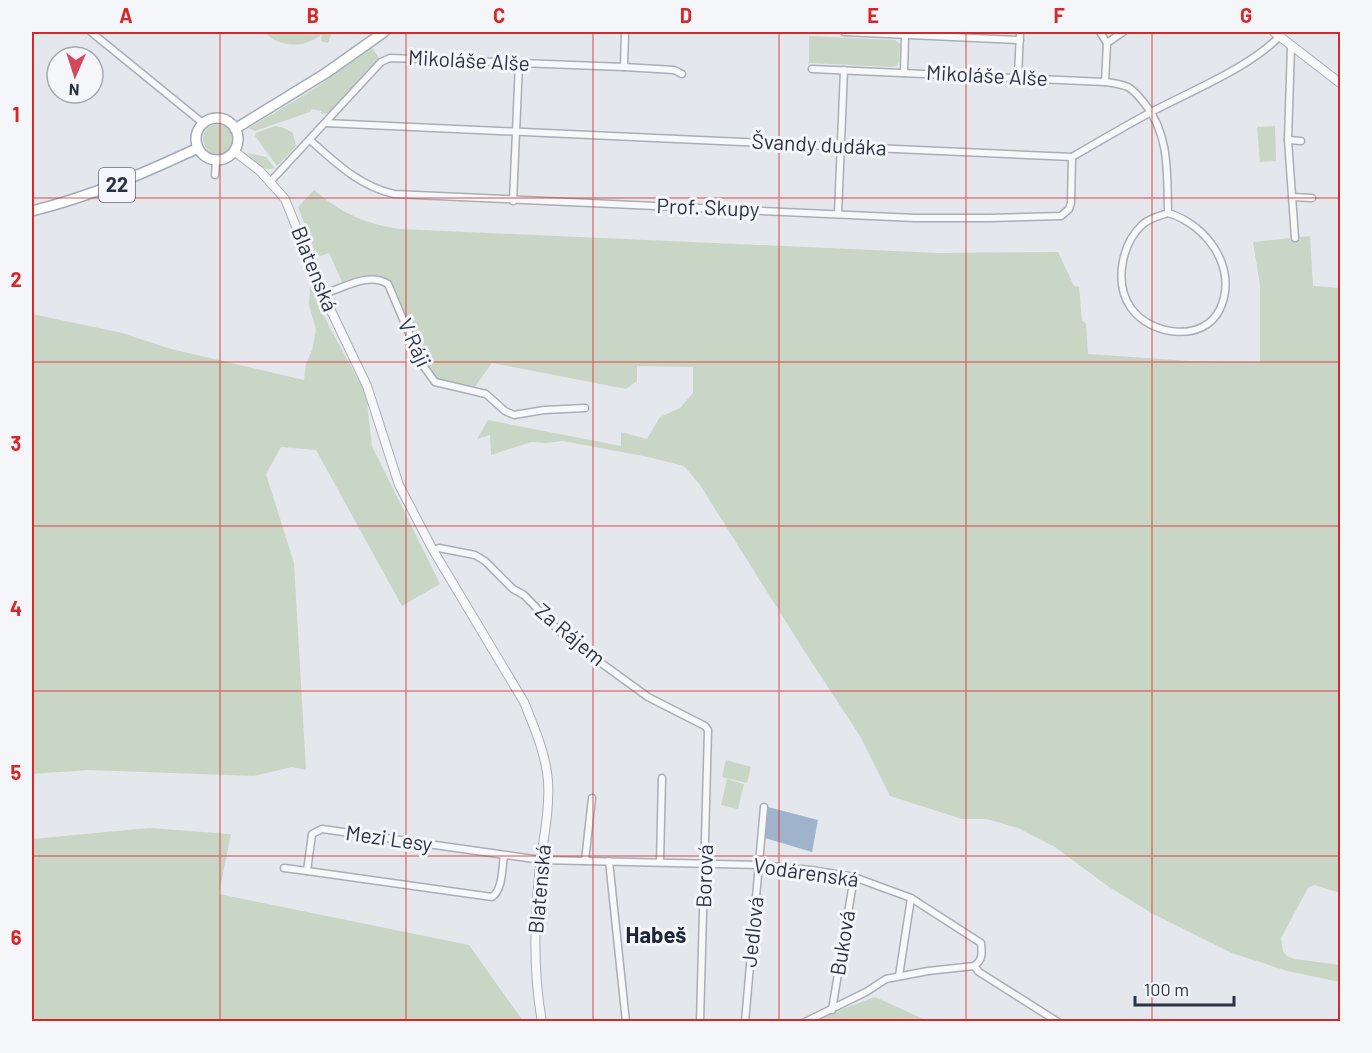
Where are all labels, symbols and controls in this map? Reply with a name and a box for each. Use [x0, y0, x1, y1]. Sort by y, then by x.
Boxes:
text: A [119, 3, 133, 27]
text: B [307, 3, 319, 27]
text: C [493, 3, 505, 27]
text: D [680, 3, 692, 27]
text: E [867, 3, 879, 27]
text: F [1053, 3, 1065, 27]
text: G [1240, 3, 1252, 27]
street label: Mikoláše Alše [408, 44, 531, 75]
north arrow [45, 45, 105, 105]
street label: Mikoláše Alše [926, 59, 1049, 90]
text: N [68, 81, 80, 100]
text: 1 [12, 102, 20, 126]
street label: Švandy dudáka [751, 127, 887, 160]
road number: 22 [99, 168, 135, 202]
street label: Prof. Skupy [656, 192, 760, 221]
street label: Blatenská [287, 222, 344, 315]
text: 2 [10, 267, 22, 291]
street label: V Ráji [393, 314, 437, 371]
text: 3 [11, 431, 21, 455]
text: 4 [10, 596, 22, 620]
street label: Za Rájem [531, 597, 611, 670]
text: 5 [11, 760, 22, 784]
street label: Mezi Lesy [344, 819, 434, 856]
street label: Blatenská [522, 843, 555, 935]
street label: Borová [690, 844, 717, 908]
street label: Vodárenská [752, 852, 861, 891]
street label: Jedlová [735, 895, 768, 969]
street label: Buková [824, 908, 859, 977]
district label: Habeš [626, 921, 686, 947]
text: 6 [11, 925, 22, 949]
scale bar [1135, 969, 1234, 1007]
text: 100 m [1144, 978, 1189, 1000]

